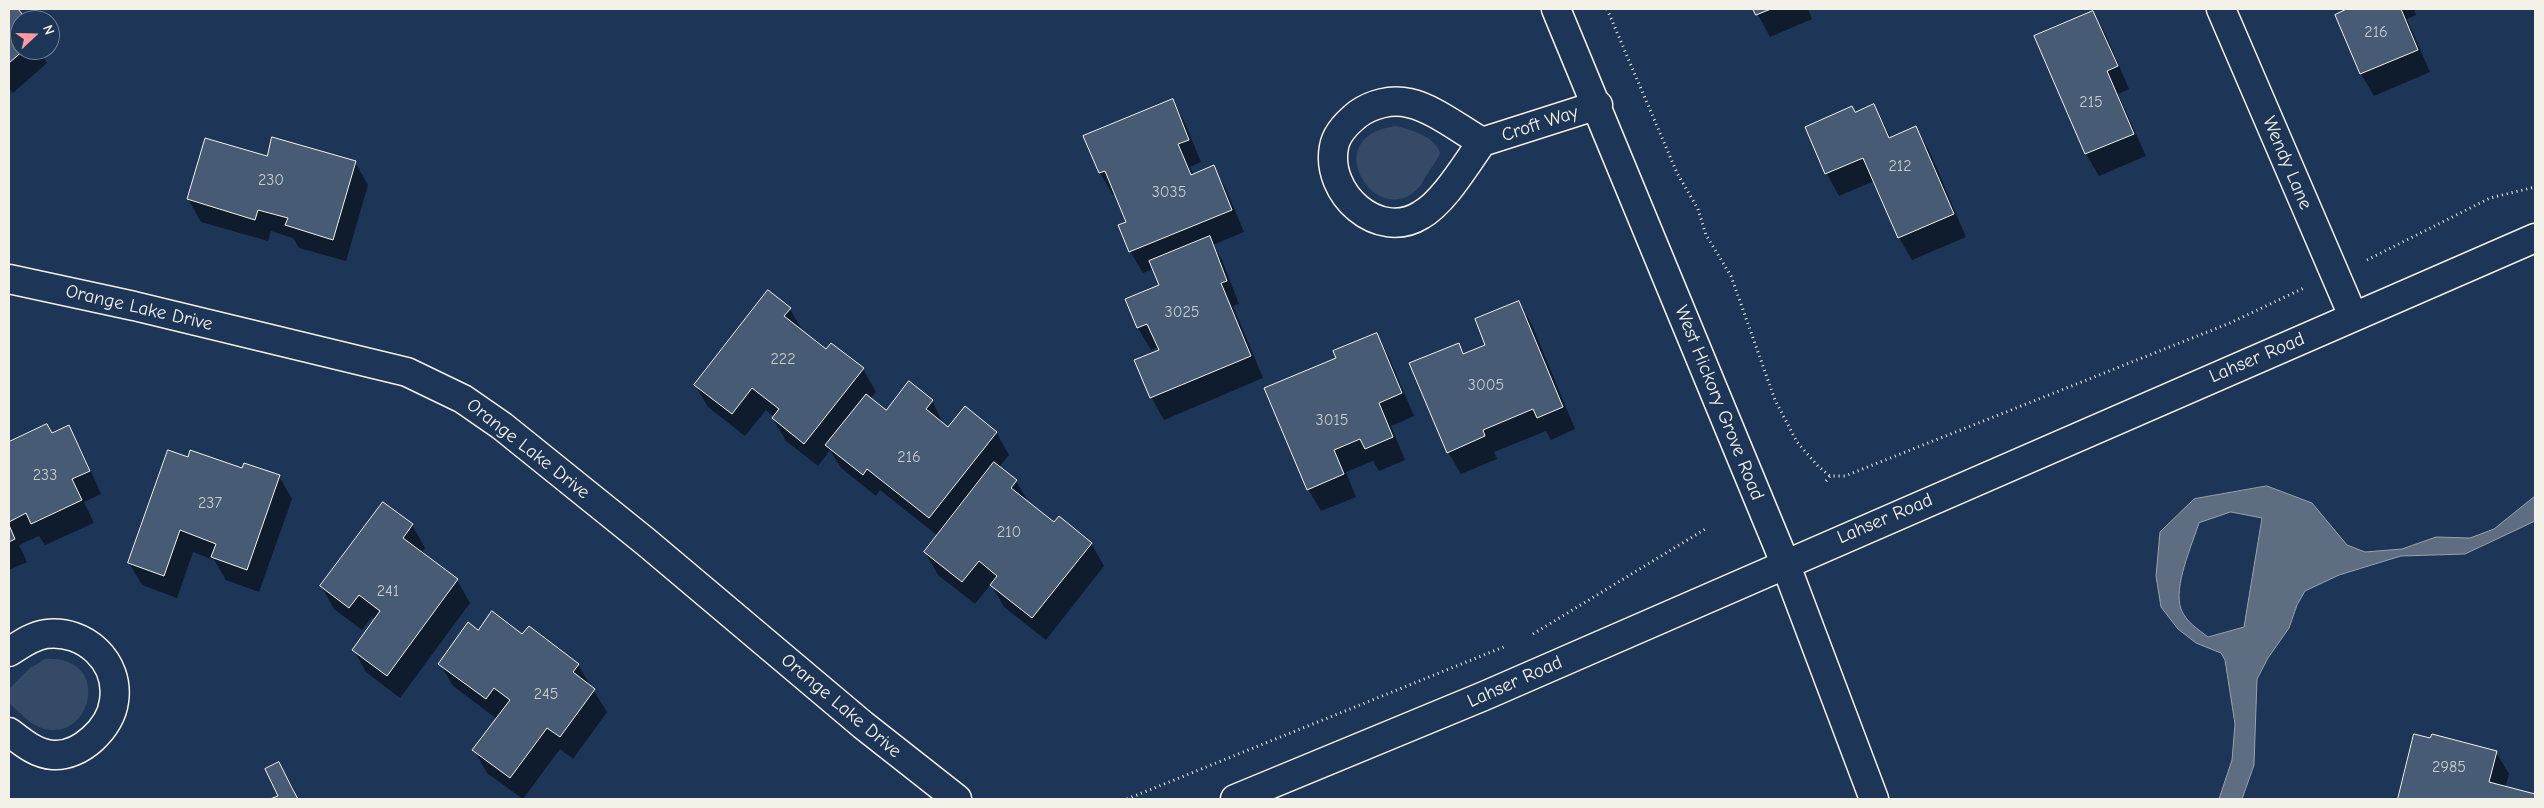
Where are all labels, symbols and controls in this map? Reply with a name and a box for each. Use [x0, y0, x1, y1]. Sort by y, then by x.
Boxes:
north arrow [10, 10, 60, 60]
text: N [39, 22, 58, 37]
house number: 216 [2364, 22, 2388, 42]
house number: 215 [2079, 92, 2103, 112]
street label: Croft Way [1499, 101, 1581, 147]
street label: Wendy Lane [2257, 113, 2317, 213]
house number: 212 [1888, 156, 1912, 176]
house number: 230 [258, 170, 284, 190]
house number: 3035 [1152, 182, 1186, 202]
street label: Orange Lake Drive [63, 280, 215, 336]
house number: 3025 [1165, 302, 1199, 322]
street label: West Hickory Grove Road [1669, 302, 1769, 504]
street label: Lahser Road [2206, 328, 2308, 388]
house number: 222 [770, 349, 796, 369]
house number: 3005 [1468, 375, 1504, 395]
street label: Orange Lake Drive [462, 394, 594, 504]
house number: 3015 [1316, 410, 1348, 430]
house number: 216 [897, 447, 921, 467]
house number: 233 [33, 465, 57, 485]
street label: Lahser Road [1834, 489, 1936, 549]
house number: 237 [198, 493, 222, 513]
house number: 210 [997, 522, 1021, 542]
house number: 241 [377, 581, 399, 601]
street label: Orange Lake Drive [776, 649, 906, 763]
street label: Lahser Road [1464, 651, 1566, 713]
house number: 245 [534, 684, 558, 704]
house number: 2985 [2432, 757, 2466, 777]

